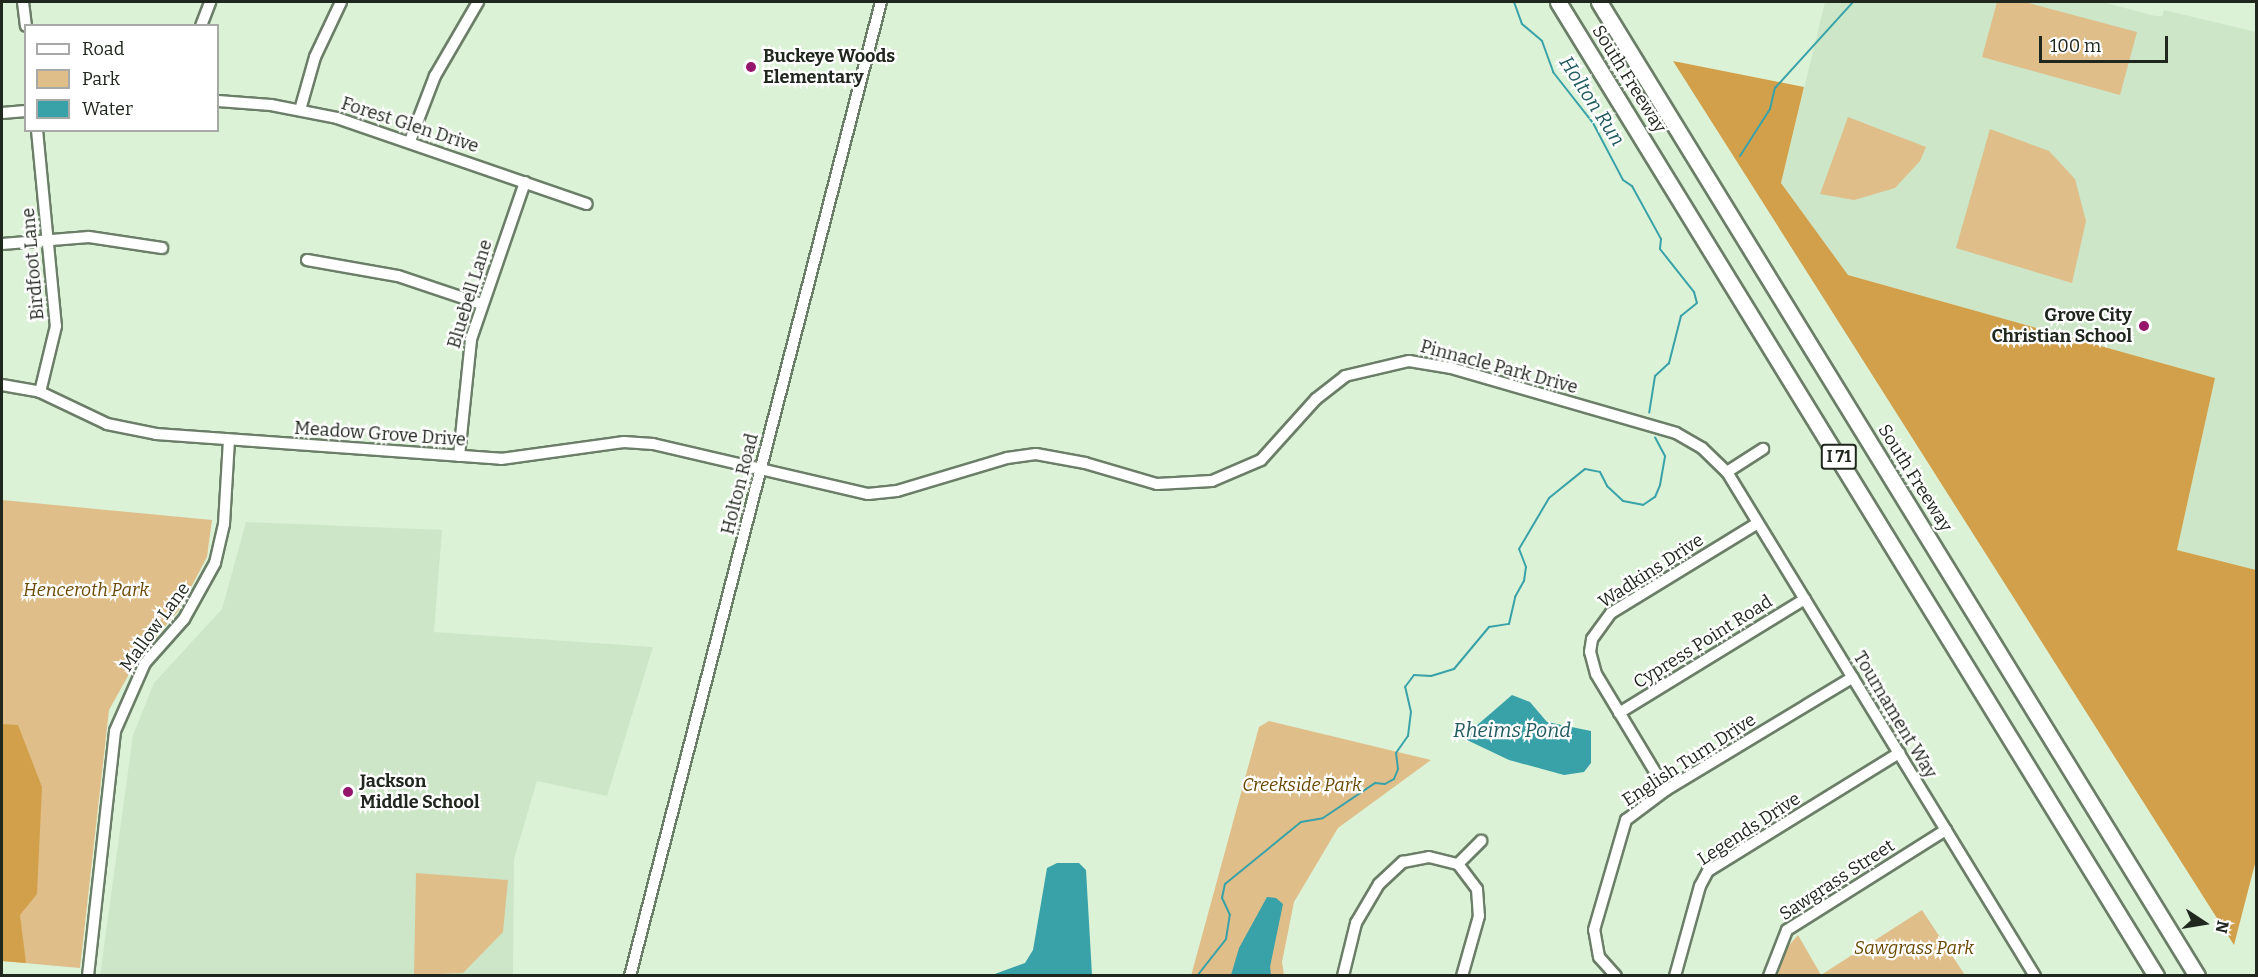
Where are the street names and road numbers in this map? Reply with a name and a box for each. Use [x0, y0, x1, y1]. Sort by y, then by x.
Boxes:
street label: South Freeway [1587, 21, 1671, 137]
street label: Forest Glen Drive [339, 93, 481, 157]
street label: Birdfoot Lane [17, 207, 49, 321]
street label: Bluebell Lane [443, 237, 497, 351]
street label: Pinnacle Park Drive [1418, 336, 1580, 398]
street label: Meadow Grove Drive [294, 417, 466, 451]
street label: South Freeway [1873, 420, 1957, 536]
street label: Holton Road [717, 431, 763, 537]
road number: I 71 [1820, 444, 1858, 470]
street label: Wadkins Drive [1595, 529, 1707, 613]
street label: Mallow Lane [115, 578, 195, 676]
street label: Cypress Point Road [1630, 591, 1776, 693]
street label: Tournament Way [1849, 648, 1941, 782]
street label: English Turn Drive [1618, 709, 1760, 811]
street label: Legends Drive [1694, 788, 1804, 870]
street label: Sawgrass Street [1776, 835, 1898, 925]

